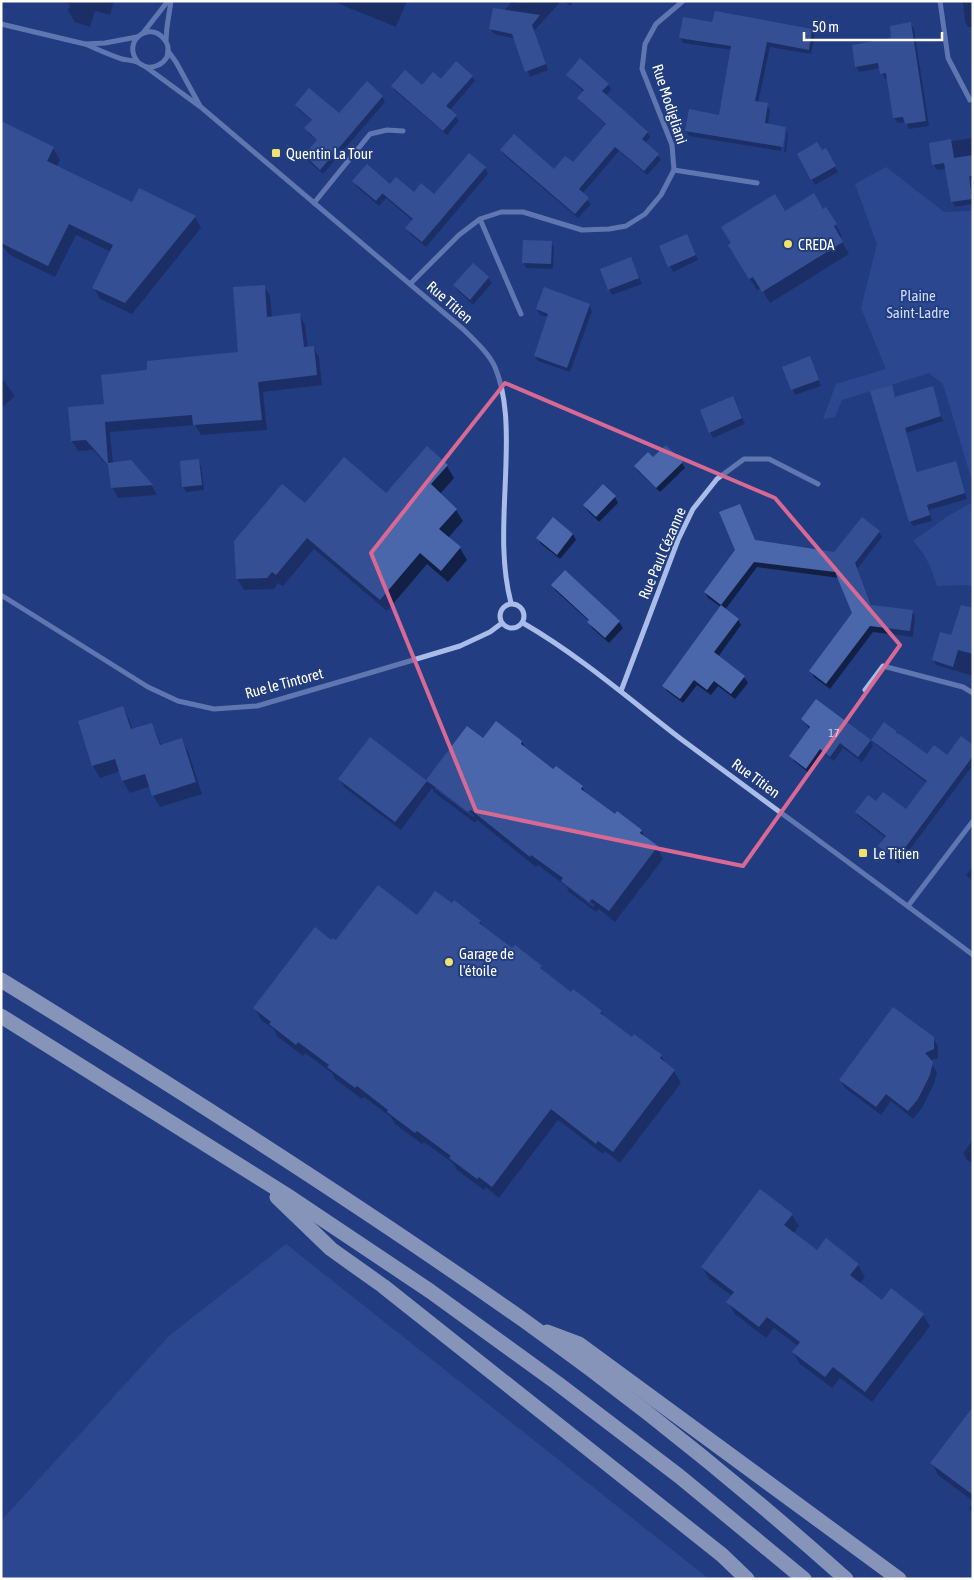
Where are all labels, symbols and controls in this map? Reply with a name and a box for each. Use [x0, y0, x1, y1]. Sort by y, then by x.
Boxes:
scale bar [804, 10, 942, 42]
text: 50 m [812, 18, 839, 35]
street label: Rue Modigliani [649, 62, 691, 146]
place label: Quentin La Tour [286, 145, 373, 162]
marker: Quentin La Tour [270, 147, 282, 159]
place label: CREDA [798, 236, 835, 253]
marker: CREDA [782, 238, 794, 250]
street label: Rue Titien [424, 277, 476, 327]
park label: Plaine Saint-Ladre [886, 287, 950, 321]
street label: Rue Paul Cézanne [635, 504, 689, 602]
street label: Rue le Tintoret [243, 664, 325, 702]
house number: 17 [828, 726, 840, 740]
street label: Rue Titien [729, 755, 783, 801]
place label: Le Titien [873, 845, 919, 862]
marker: Le Titien [857, 847, 869, 859]
place label: Garage de l'étoile [459, 945, 514, 979]
marker: Garage de l'étoile [443, 956, 455, 968]

